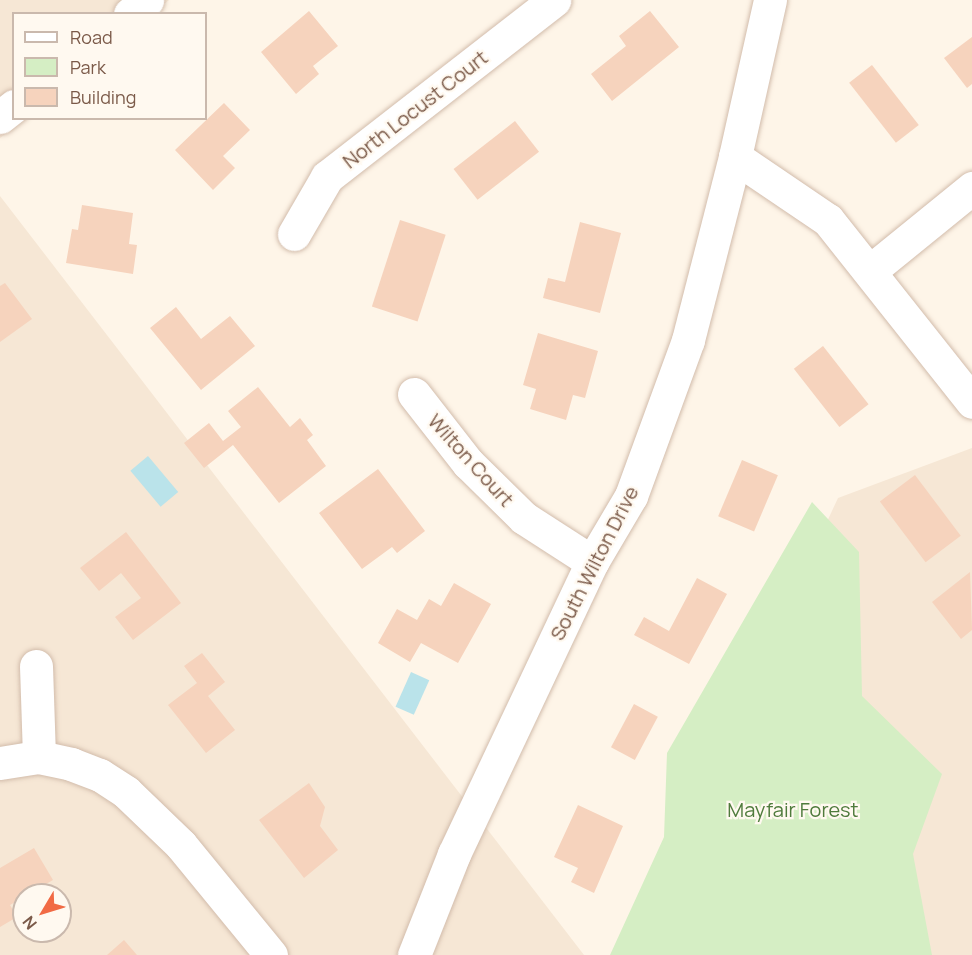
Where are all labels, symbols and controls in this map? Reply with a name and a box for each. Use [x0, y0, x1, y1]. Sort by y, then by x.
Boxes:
legend [12, 12, 207, 120]
text: Road [70, 25, 113, 49]
street label: North Locust Court [338, 45, 492, 173]
text: Park [70, 55, 106, 79]
text: Building [70, 85, 136, 109]
street label: Wilton Court [423, 409, 519, 511]
street label: South Wilton Drive [545, 482, 643, 644]
park label: Mayfair Forest [727, 797, 859, 821]
north arrow [12, 883, 72, 943]
text: N [17, 912, 42, 934]

